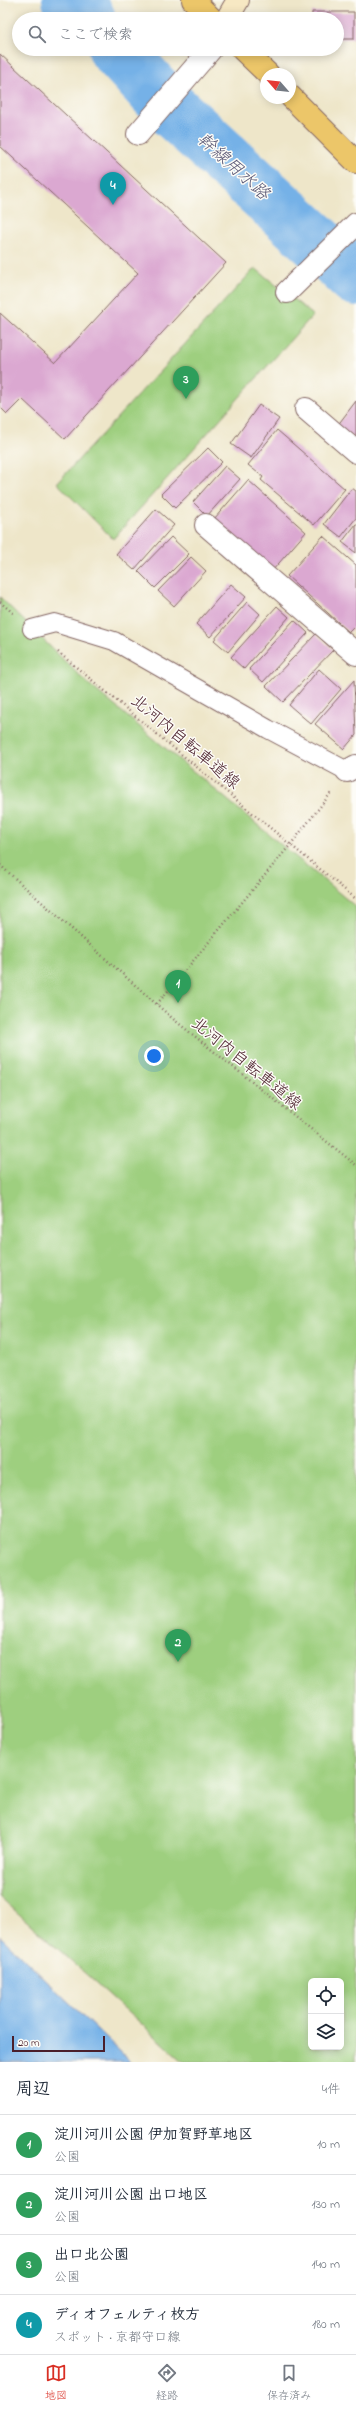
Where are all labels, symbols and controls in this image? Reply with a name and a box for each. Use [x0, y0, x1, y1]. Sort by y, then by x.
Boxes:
search box [12, 12, 344, 56]
icon: search [26, 23, 48, 45]
text: ここで検索 [58, 24, 133, 46]
north arrow [260, 68, 296, 104]
water label: 幹線用水路 [191, 128, 276, 208]
pin: 4 [100, 172, 126, 205]
pin: 3 [173, 366, 199, 399]
street label: 北河内自転車道線 [125, 689, 245, 795]
pin: 1 [165, 970, 191, 1003]
street label: 北河内自転車道線 [185, 1012, 307, 1117]
your location [144, 1046, 164, 1066]
pin: 2 [165, 1629, 191, 1662]
map controls [308, 1978, 344, 2050]
button: locate [308, 1978, 344, 2014]
button: layers [308, 2014, 344, 2050]
scale bar [12, 2034, 105, 2053]
text: 20 m [18, 2035, 40, 2051]
text: 周辺 [16, 2077, 50, 2102]
text: 4件 [322, 2080, 340, 2099]
text: 淀川河川公園 伊加賀野草地区 [54, 2124, 253, 2146]
text: 1 [27, 2135, 31, 2154]
text: 10 m [317, 2135, 340, 2154]
text: 公園 [54, 2148, 80, 2167]
text: 淀川河川公園 出口地区 [54, 2184, 208, 2206]
text: 2 [26, 2195, 32, 2214]
text: 130 m [312, 2195, 340, 2214]
text: 公園 [54, 2208, 80, 2227]
text: 出口北公園 [54, 2244, 129, 2266]
text: 3 [26, 2255, 32, 2274]
text: 140 m [312, 2255, 340, 2274]
text: 公園 [54, 2268, 80, 2287]
text: ディオフェルティ枚方 [54, 2304, 200, 2326]
text: 4 [26, 2315, 32, 2334]
text: 180 m [312, 2315, 340, 2334]
text: スポット · 京都守口線 [54, 2328, 180, 2347]
tab: 地図 [45, 2362, 67, 2404]
tab: 経路 [156, 2362, 178, 2404]
tab: 保存済み [267, 2362, 311, 2404]

